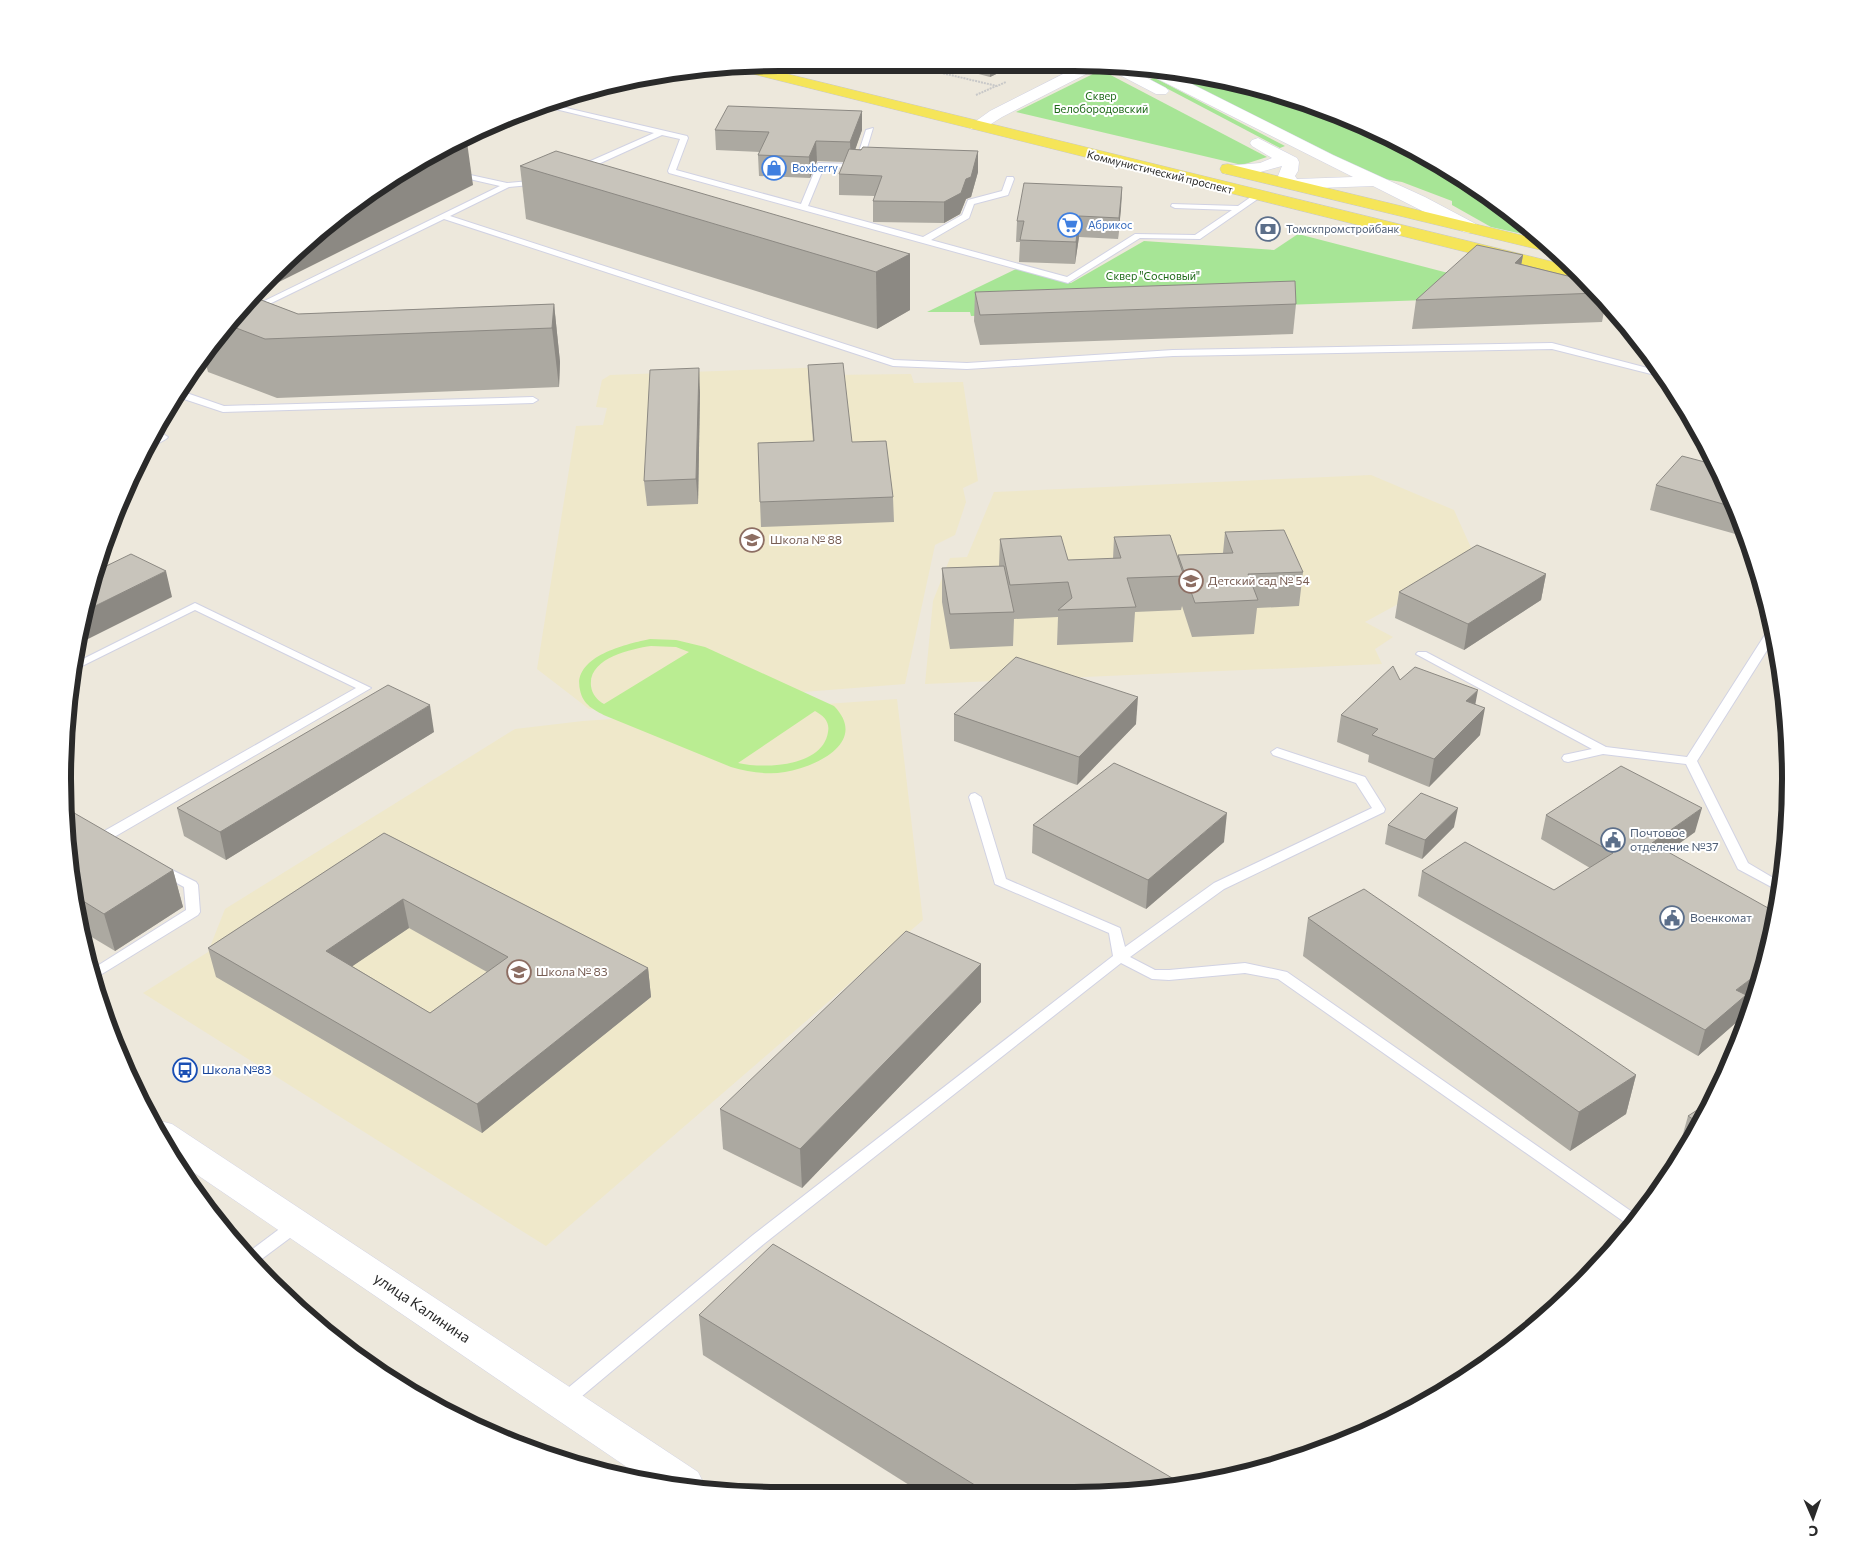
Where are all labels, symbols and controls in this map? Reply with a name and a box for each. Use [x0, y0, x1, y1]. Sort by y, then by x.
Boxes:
park label: Сквер Белобородовский [1054, 89, 1148, 115]
street label: Коммунистический проспект [1086, 147, 1234, 196]
shop icon: Boxberry [761, 155, 787, 181]
place label: Boxberry [792, 161, 838, 174]
supermarket icon: Абрикос [1057, 212, 1083, 238]
bank icon: Томскпромстройбанк [1255, 216, 1281, 242]
place label: Абрикос [1088, 218, 1132, 231]
place label: Томскпромстройбанк [1286, 222, 1399, 235]
park label: Сквер "Сосновый" [1106, 269, 1200, 282]
school or university icon: Школа № 88 [739, 527, 765, 553]
place label: Школа № 88 [770, 532, 842, 546]
school or university icon: Детский сад № 54 [1178, 568, 1204, 594]
place label: Детский сад № 54 [1208, 573, 1310, 587]
place label: Почтовое отделение №37 [1630, 825, 1719, 853]
public building icon: Почтовое отделение №37 [1600, 827, 1626, 853]
public building icon: Военкомат [1659, 905, 1685, 931]
place label: Военкомат [1690, 910, 1752, 924]
school or university icon: Школа № 83 [506, 959, 532, 985]
place label: Школа № 83 [536, 964, 608, 978]
bus stop icon: Школа №83 [172, 1057, 198, 1083]
place label: Школа №83 [202, 1062, 272, 1076]
street label: улица Калинина [371, 1268, 474, 1346]
north arrow [1788, 1493, 1838, 1543]
text: С [1808, 1523, 1819, 1540]

